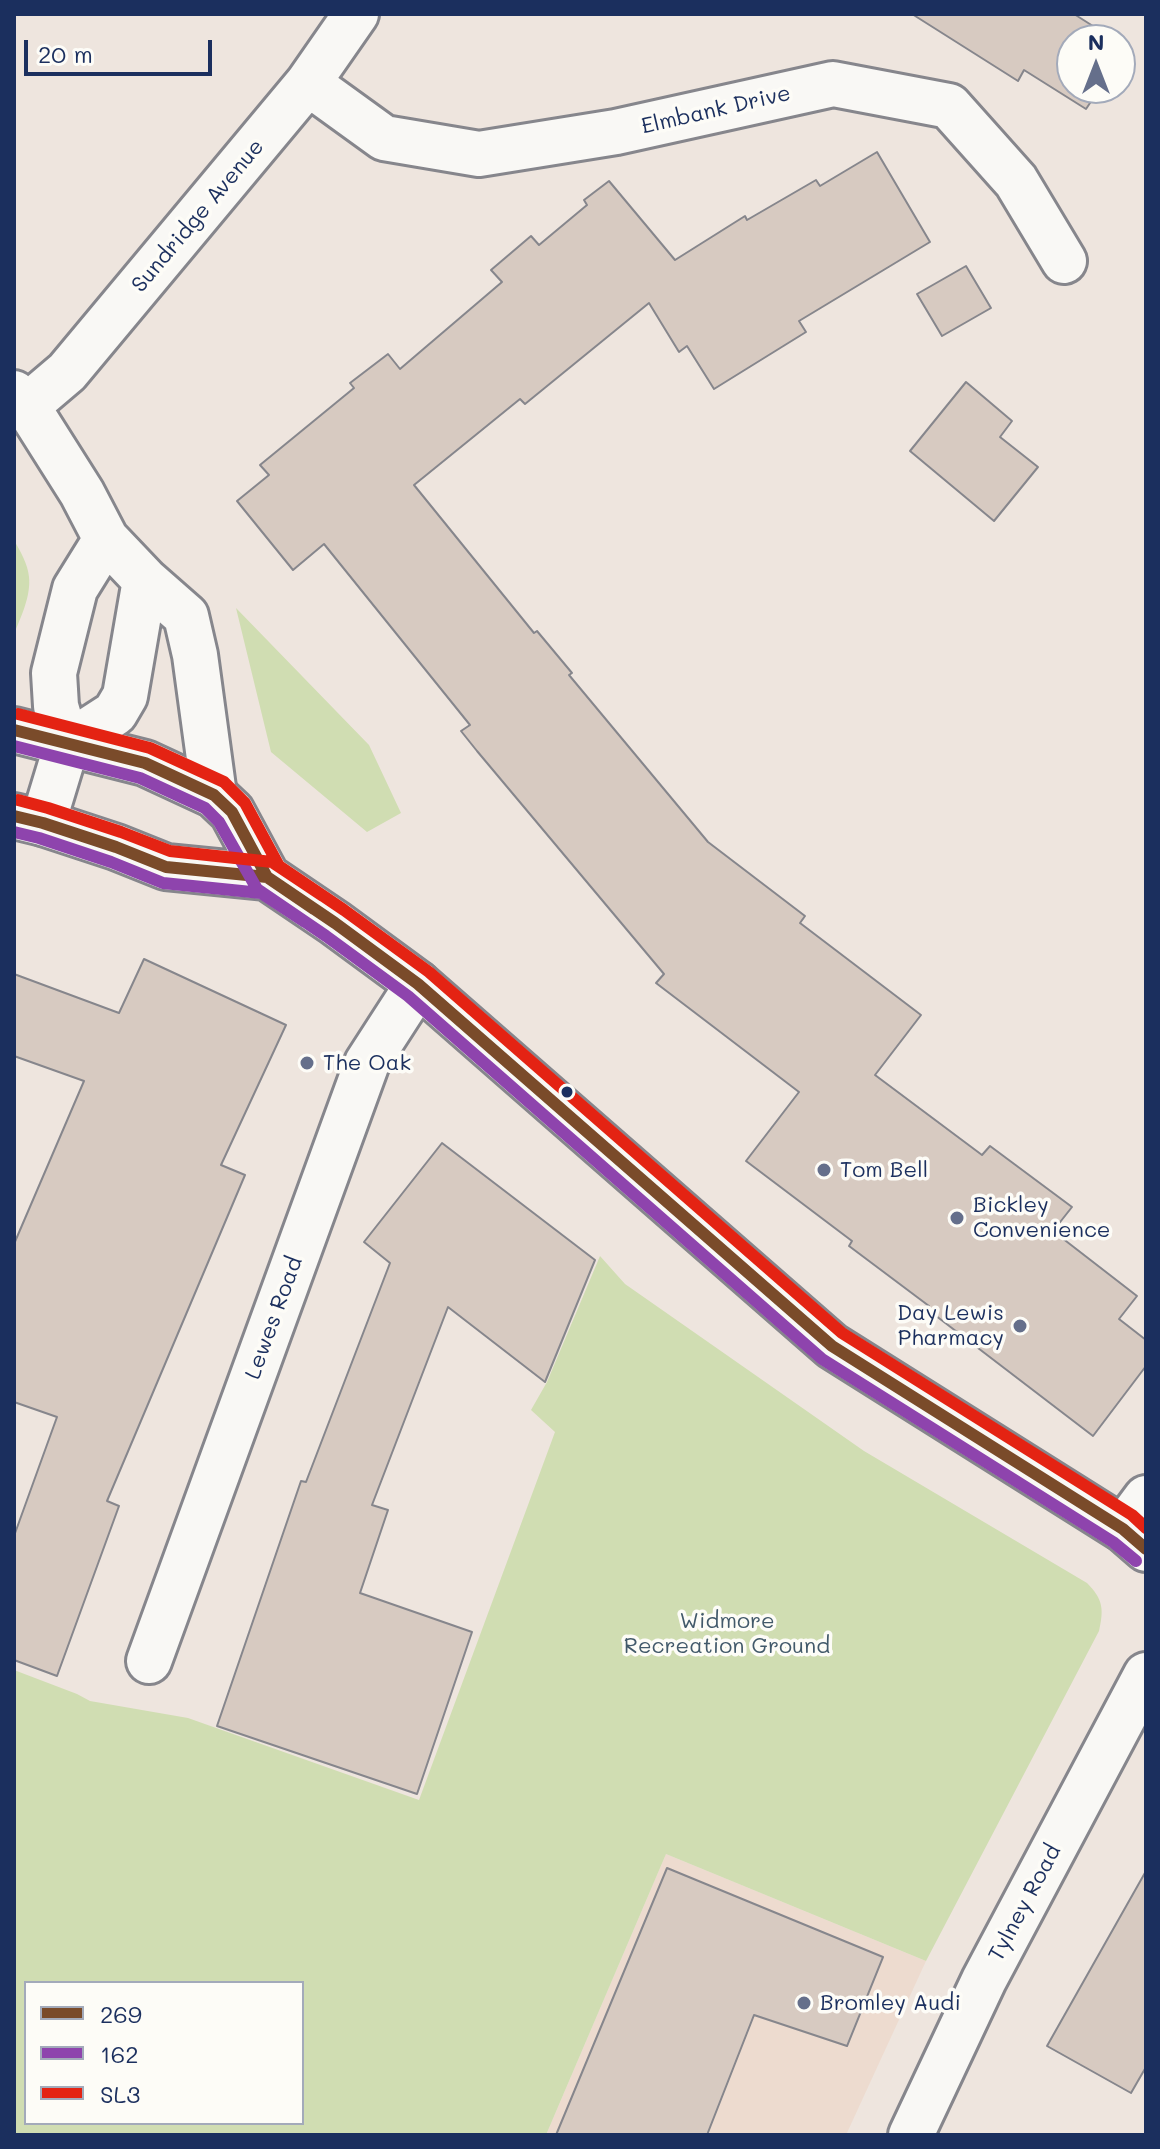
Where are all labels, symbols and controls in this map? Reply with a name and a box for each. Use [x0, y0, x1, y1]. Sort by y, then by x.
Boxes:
scale bar [28, 24, 216, 74]
north arrow [1056, 24, 1136, 104]
text: N [1088, 27, 1104, 56]
text: 20 m [38, 38, 93, 69]
street label: Elmbank Drive [639, 80, 793, 140]
street label: Sundridge Avenue [126, 134, 270, 298]
place label: The Oak [323, 1050, 411, 1076]
marker: The Oak [298, 1054, 316, 1072]
unlabelled marker [559, 1084, 575, 1100]
place label: Tom Bell [840, 1157, 928, 1183]
marker: Tom Bell [815, 1161, 833, 1179]
place label: Bickley Convenience [973, 1192, 1110, 1244]
marker: Bickley Convenience [948, 1209, 966, 1227]
street label: Lewes Road [240, 1253, 308, 1383]
place label: Day Lewis Pharmacy [897, 1300, 1004, 1352]
marker: Day Lewis Pharmacy [1011, 1317, 1029, 1335]
park label: Widmore Recreation Ground [624, 1608, 830, 1660]
street label: Tylney Road [983, 1840, 1067, 1966]
legend [24, 1981, 304, 2125]
place label: Bromley Audi [820, 1990, 961, 2016]
marker: Bromley Audi [795, 1994, 813, 2012]
text: 269 [100, 1998, 142, 2029]
text: 162 [100, 2038, 139, 2069]
text: SL3 [100, 2078, 140, 2109]

